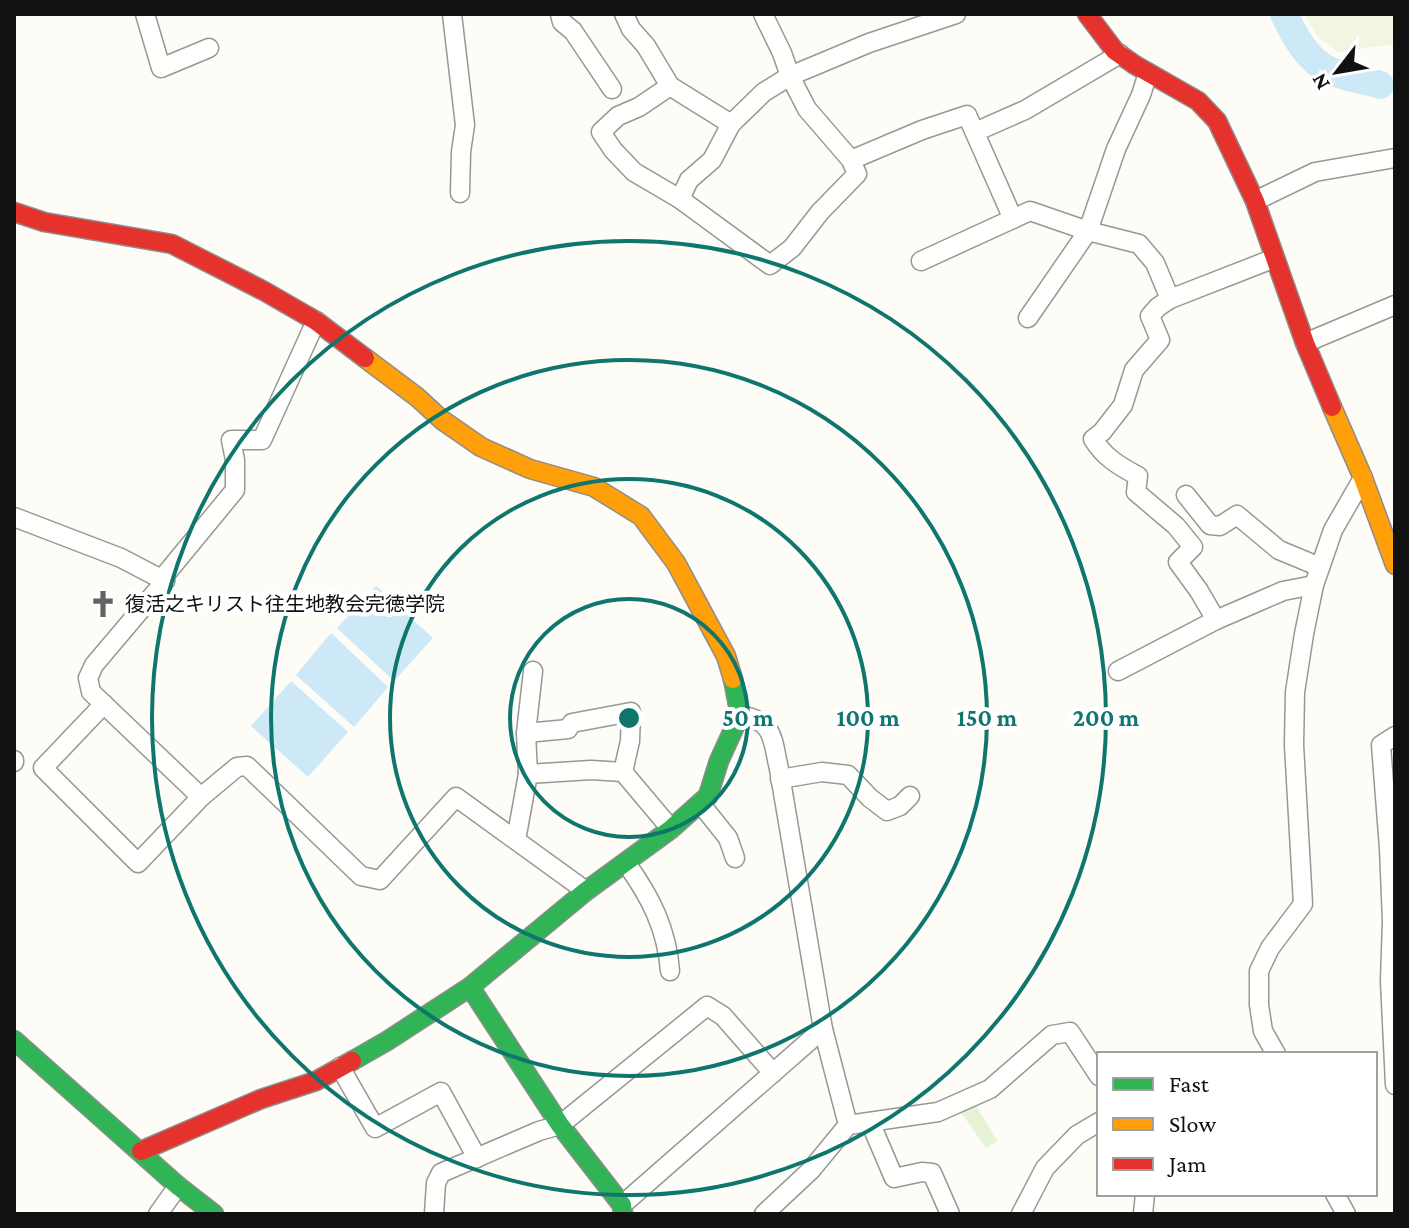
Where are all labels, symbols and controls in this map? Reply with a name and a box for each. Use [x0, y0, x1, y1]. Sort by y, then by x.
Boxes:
north arrow [1297, 32, 1377, 112]
text: N [1306, 69, 1335, 95]
church icon: 復活之キリスト往生地教会完徳学院 [88, 589, 118, 619]
place label: 復活之キリスト往生地教会完徳学院 [125, 593, 445, 615]
centre of rings [615, 704, 643, 732]
text: 50 m [722, 704, 774, 731]
text: 100 m [836, 704, 900, 731]
text: 150 m [957, 704, 1018, 731]
text: 200 m [1073, 704, 1140, 731]
legend [1097, 1052, 1377, 1196]
text: Fast [1169, 1070, 1210, 1097]
text: Slow [1169, 1110, 1216, 1137]
text: Jam [1167, 1150, 1207, 1177]

